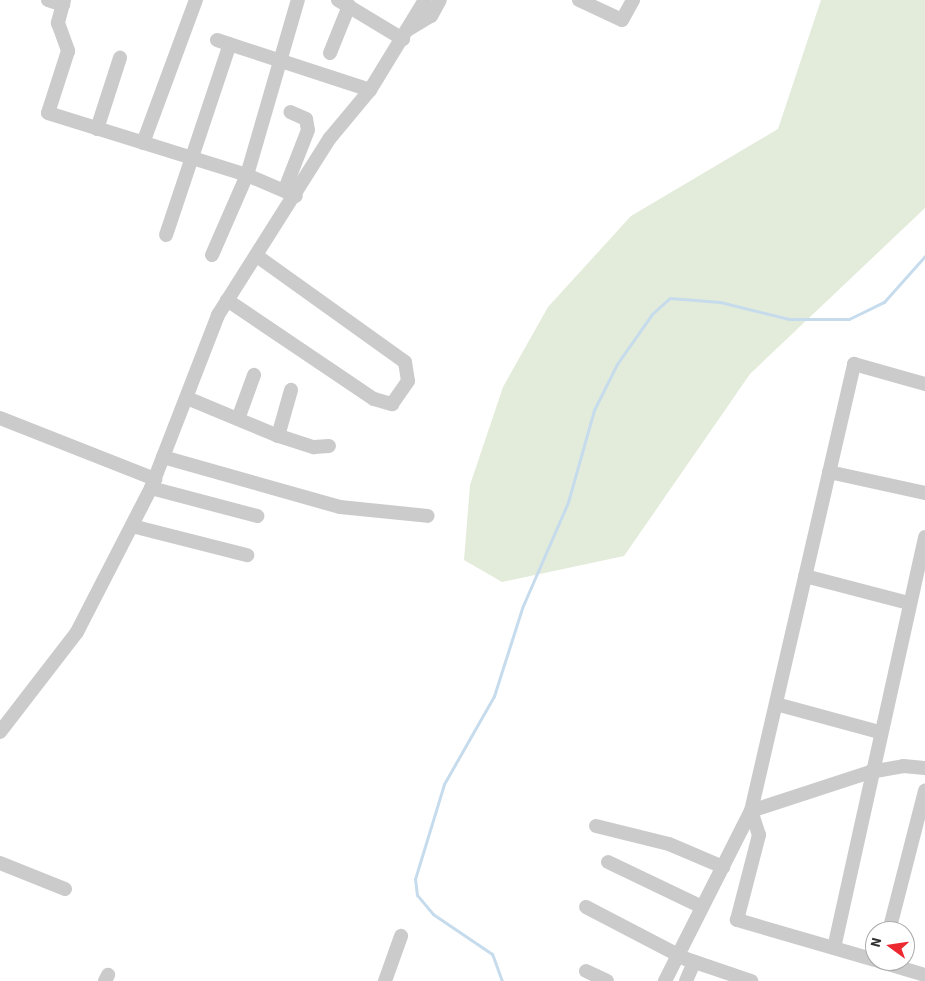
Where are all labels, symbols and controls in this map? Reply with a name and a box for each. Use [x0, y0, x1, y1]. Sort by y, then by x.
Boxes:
north arrow [865, 921, 915, 971]
text: N [866, 936, 887, 950]

